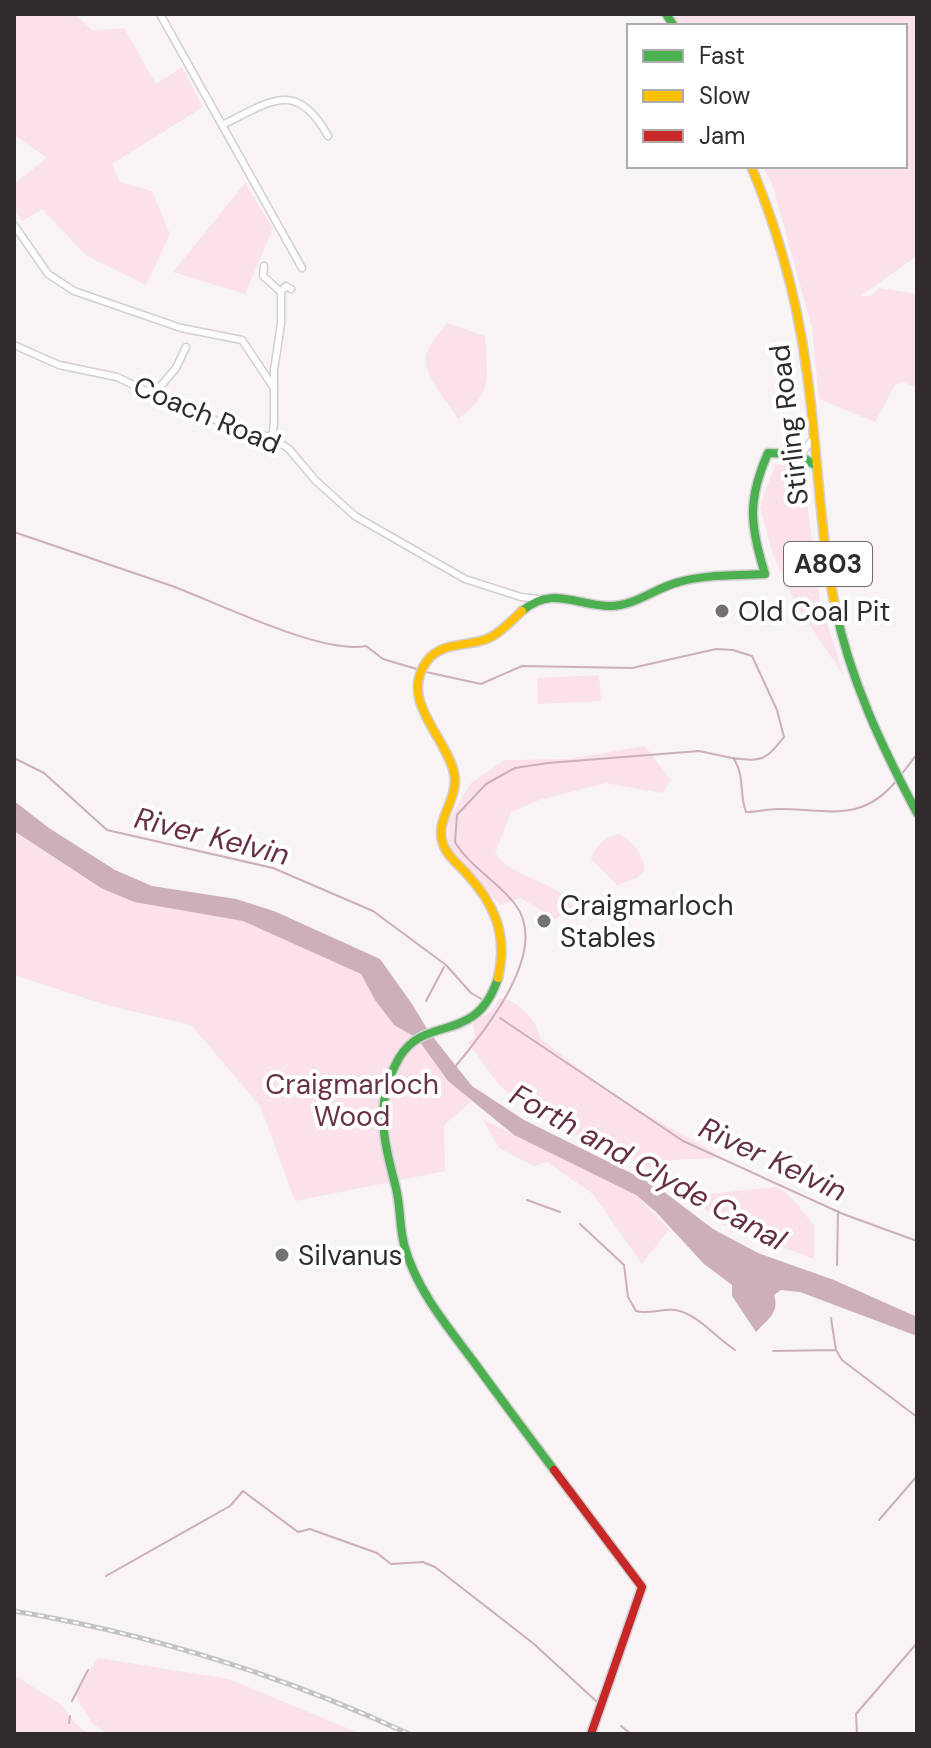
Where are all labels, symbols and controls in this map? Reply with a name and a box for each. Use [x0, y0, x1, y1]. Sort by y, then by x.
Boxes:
legend [627, 24, 907, 168]
text: Fast [699, 40, 745, 71]
text: Slow [699, 80, 750, 111]
text: Jam [699, 120, 745, 151]
street label: Stirling Road [761, 343, 817, 507]
street label: Coach Road [128, 367, 286, 463]
road number: A803 [784, 542, 872, 586]
place label: Old Coal Pit [738, 593, 890, 630]
marker: Old Coal Pit [713, 602, 731, 620]
water label: River Kelvin [130, 798, 294, 874]
place label: Craigmarloch Stables [560, 887, 734, 956]
marker: Craigmarloch Stables [535, 912, 553, 930]
park label: Craigmarloch Wood [265, 1066, 439, 1135]
water label: Forth and Clyde Canal [503, 1075, 794, 1260]
water label: River Kelvin [693, 1108, 853, 1210]
place label: Silvanus [298, 1237, 403, 1274]
marker: Silvanus [273, 1246, 291, 1264]

